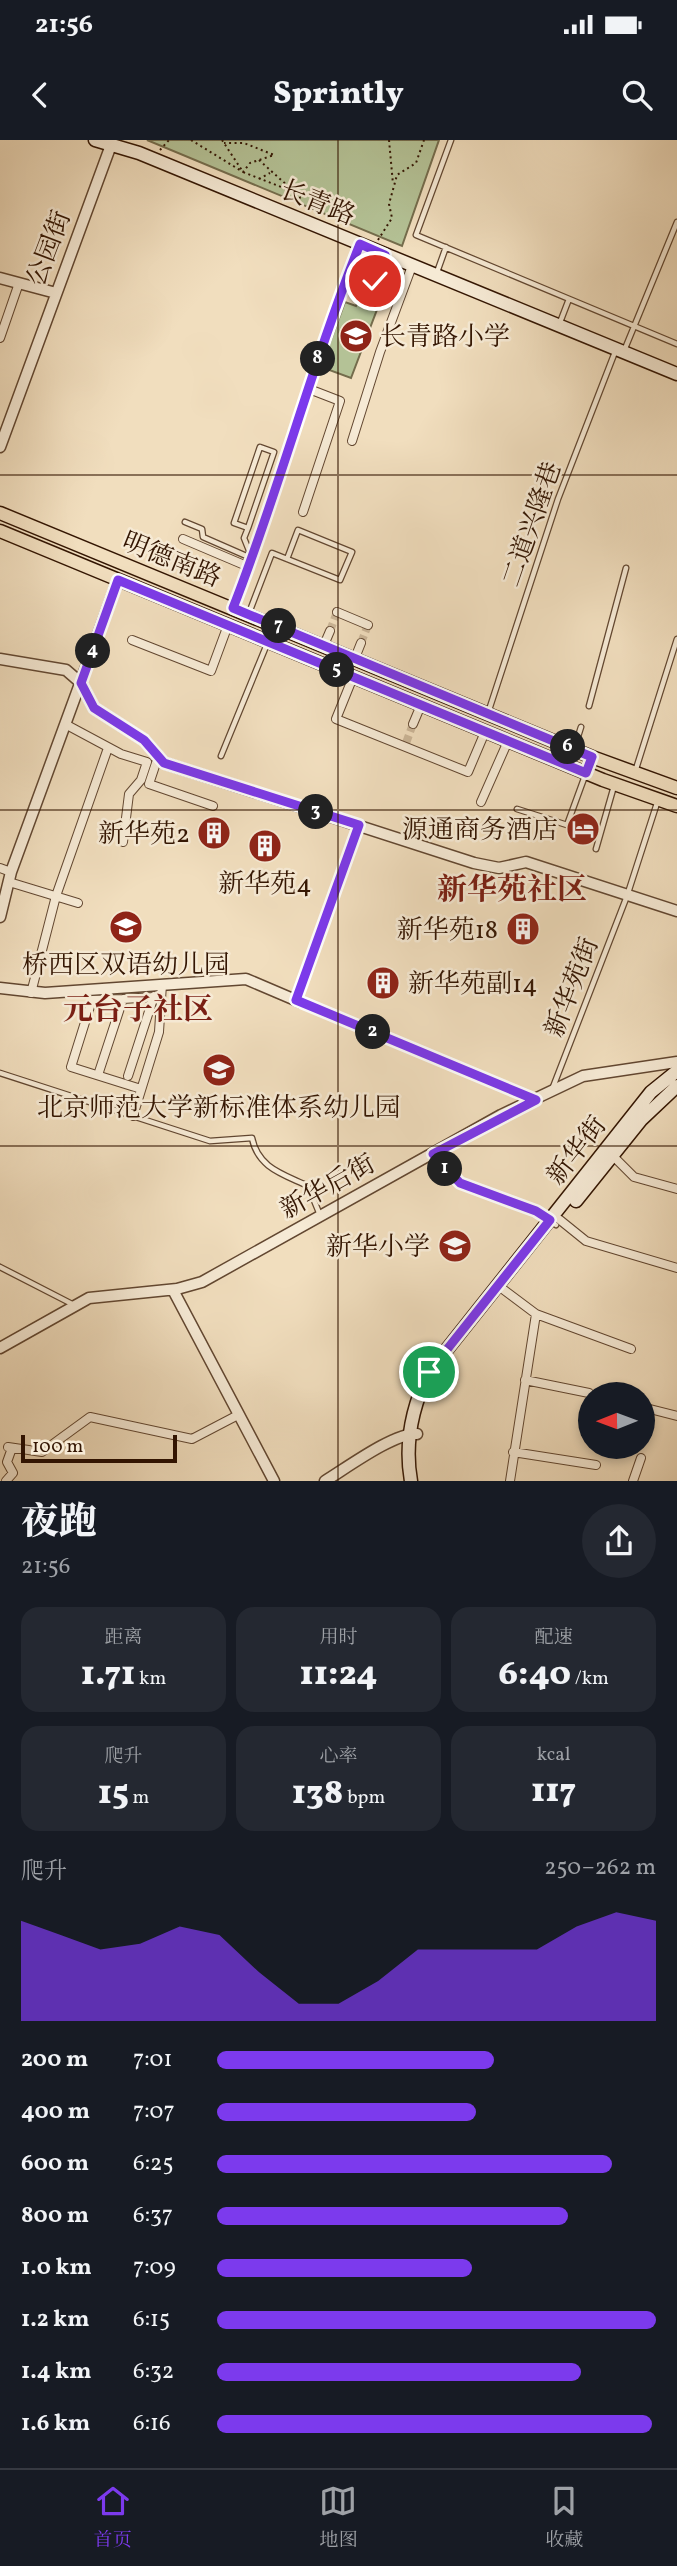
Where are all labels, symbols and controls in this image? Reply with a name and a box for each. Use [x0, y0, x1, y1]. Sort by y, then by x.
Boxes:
text: 21:56 [35, 7, 93, 43]
text: Sprintly [273, 73, 404, 117]
icon: back [21, 76, 59, 114]
icon: search [618, 76, 656, 114]
street label: 长青路 [274, 173, 360, 235]
street label: 公园街 [19, 206, 81, 292]
pin [345, 251, 405, 311]
icon: check [356, 262, 394, 300]
school or university icon: 长青路小学 [337, 317, 375, 355]
place label: 长青路小学 [380, 320, 510, 356]
pin: 8 [300, 342, 336, 376]
text: 8 [312, 345, 323, 371]
street label: 二道兴隆巷 [495, 457, 571, 592]
street label: 明德南路 [116, 525, 226, 597]
pin: 7 [262, 608, 296, 644]
text: 7 [274, 612, 283, 638]
pin: 4 [76, 634, 110, 668]
text: 4 [87, 637, 98, 663]
pin: 5 [320, 652, 354, 688]
text: 5 [332, 656, 341, 682]
pin: 6 [550, 730, 586, 764]
text: 6 [562, 733, 573, 759]
pin: 3 [298, 794, 334, 830]
text: 3 [311, 798, 320, 824]
hotel icon: 源通商务酒店 [564, 810, 602, 848]
place label: 源通商务酒店 [402, 813, 558, 849]
building icon: 新华苑2 [195, 814, 233, 852]
place label: 新华苑2 [98, 817, 190, 853]
building icon: 新华苑4 [246, 827, 284, 865]
place label: 新华苑4 [218, 867, 312, 903]
district label: 新华苑社区 [437, 870, 587, 912]
school or university icon: 桥西区双语幼儿园 [107, 908, 145, 946]
building icon: 新华苑18 [504, 910, 542, 948]
place label: 新华苑18 [397, 913, 498, 949]
street label: 新华苑街 [537, 933, 608, 1043]
place label: 桥西区双语幼儿园 [22, 948, 230, 984]
building icon: 新华苑副14 [364, 964, 402, 1002]
place label: 新华苑副14 [408, 967, 538, 1003]
district label: 元台子社区 [63, 990, 213, 1032]
pin: 2 [356, 1014, 390, 1050]
text: 2 [368, 1018, 377, 1044]
school or university icon: 北京师范大学新标准体系幼儿园 [200, 1051, 238, 1089]
place label: 北京师范大学新标准体系幼儿园 [37, 1091, 401, 1127]
street label: 新华街 [539, 1109, 616, 1193]
street label: 新华后街 [274, 1147, 382, 1229]
pin: 1 [428, 1152, 462, 1186]
text: 1 [441, 1155, 448, 1181]
school or university icon: 新华小学 [436, 1227, 474, 1265]
place label: 新华小学 [326, 1230, 430, 1266]
pin [399, 1342, 459, 1402]
icon: arrive [410, 1353, 448, 1391]
north arrow [578, 1382, 654, 1460]
map controls [578, 1382, 655, 1459]
scale bar [21, 1432, 177, 1464]
text: 100 m [32, 1434, 83, 1460]
text: 夜跑 [21, 1498, 97, 1551]
button: share [582, 1504, 656, 1578]
text: 21:56 [21, 1551, 70, 1583]
text: 距离 [104, 1625, 143, 1651]
text: 用时 [319, 1625, 358, 1651]
text: 配速 [534, 1625, 573, 1651]
text: 1.71 [81, 1651, 135, 1699]
text: 11:24 [300, 1651, 378, 1699]
text: 6:40 [498, 1651, 571, 1699]
text: km [135, 1666, 166, 1692]
text: /km [571, 1666, 609, 1692]
text: kcal [537, 1742, 570, 1768]
text: 爬升 [104, 1744, 143, 1770]
text: 心率 [319, 1744, 358, 1770]
text: 117 [531, 1768, 576, 1816]
text: 15 [98, 1770, 129, 1818]
text: 138 [292, 1770, 343, 1818]
text: m [129, 1785, 149, 1811]
text: bpm [343, 1785, 385, 1811]
text: 250–262 m [544, 1852, 656, 1884]
text: 爬升 [21, 1856, 67, 1888]
text: 200 m [21, 2044, 88, 2076]
text: 7:01 [133, 2044, 172, 2076]
text: 400 m [21, 2096, 90, 2128]
text: 7:07 [133, 2096, 175, 2128]
text: 600 m [21, 2148, 89, 2180]
text: 6:25 [133, 2148, 173, 2180]
text: 800 m [21, 2200, 89, 2232]
text: 6:37 [133, 2200, 173, 2232]
text: 1.0 km [21, 2252, 92, 2284]
text: 7:09 [133, 2252, 176, 2284]
text: 1.2 km [21, 2304, 90, 2336]
text: 6:15 [133, 2304, 170, 2336]
text: 1.4 km [21, 2356, 92, 2388]
text: 6:32 [133, 2356, 174, 2388]
text: 1.6 km [21, 2408, 90, 2440]
text: 6:16 [133, 2408, 171, 2440]
tab: 首页 [94, 2482, 132, 2554]
tab: 地图 [319, 2482, 357, 2554]
tab: 收藏 [545, 2482, 583, 2554]

